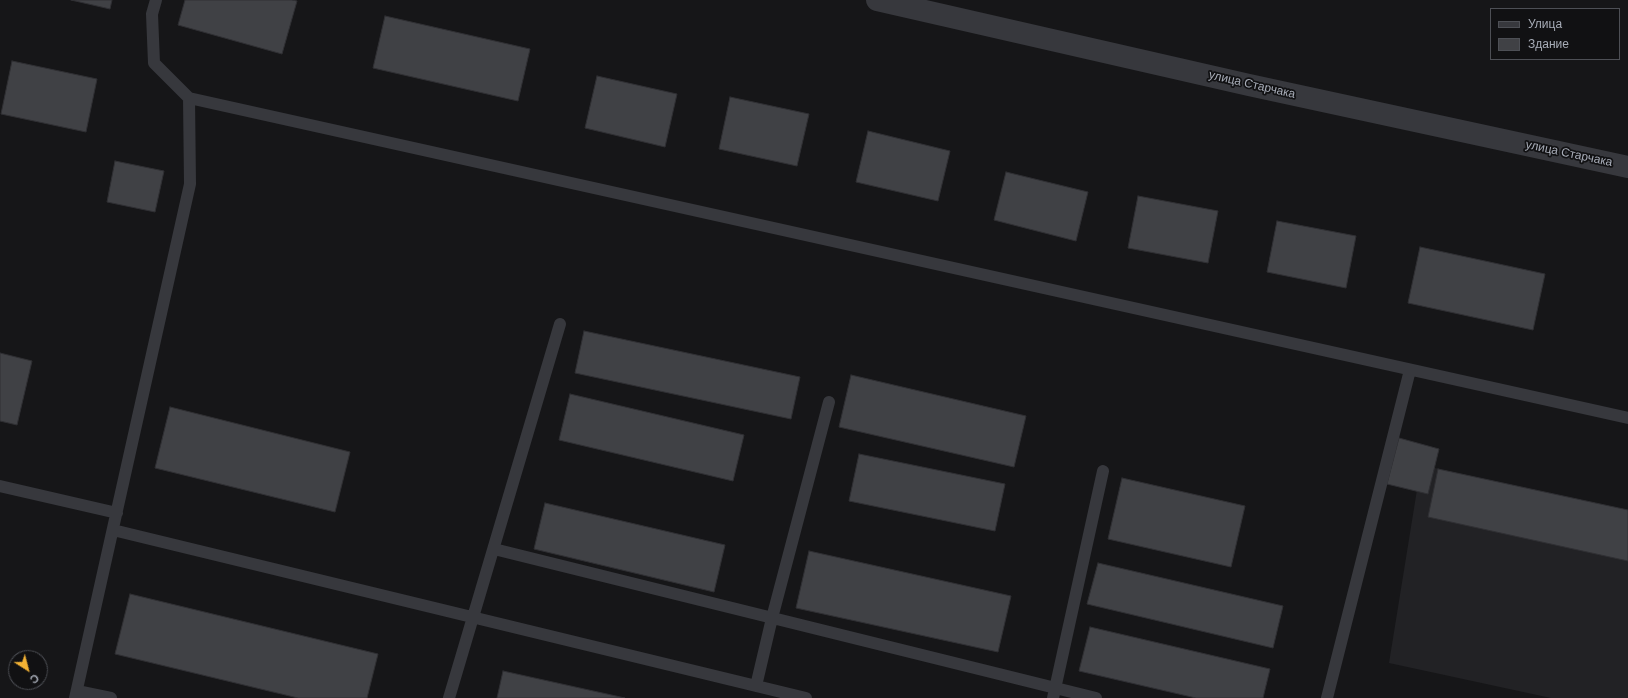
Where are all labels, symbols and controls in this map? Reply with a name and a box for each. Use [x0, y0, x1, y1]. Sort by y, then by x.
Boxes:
legend [1490, 8, 1620, 60]
text: Улица [1528, 16, 1562, 32]
text: Здание [1528, 36, 1569, 52]
street label: улица Старчака [1207, 68, 1297, 102]
street label: улица Старчака [1524, 138, 1614, 170]
north arrow [8, 650, 48, 690]
text: С [27, 671, 42, 687]

